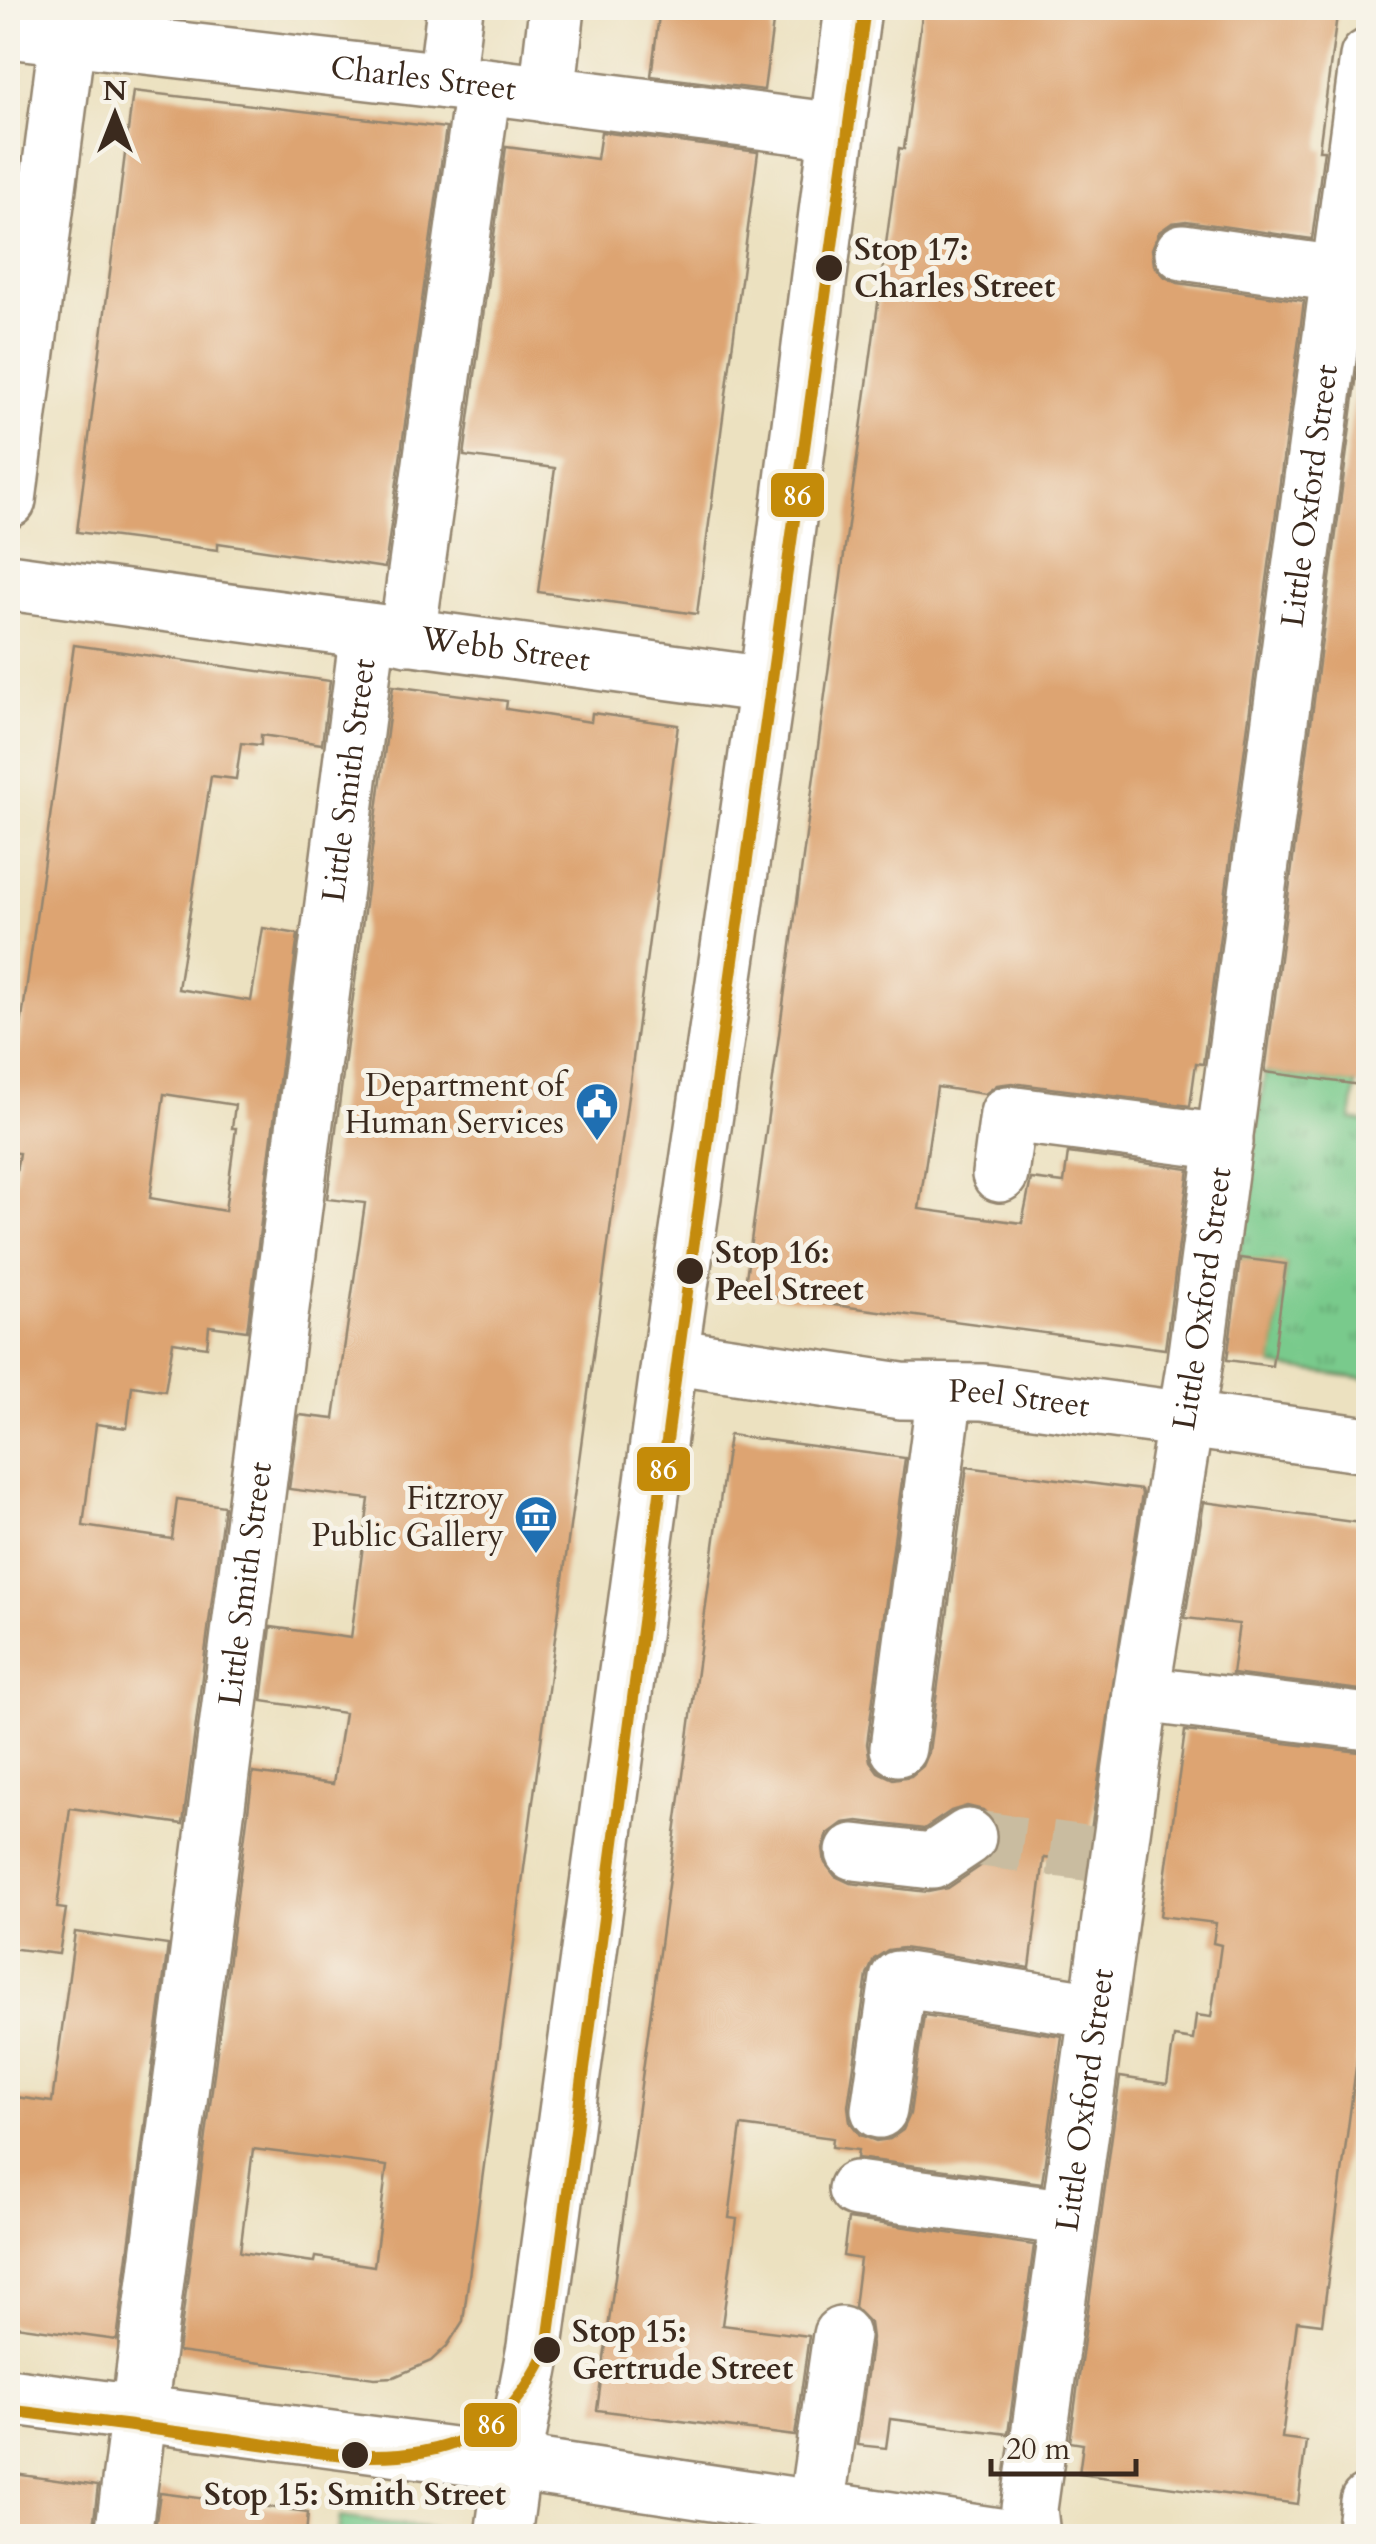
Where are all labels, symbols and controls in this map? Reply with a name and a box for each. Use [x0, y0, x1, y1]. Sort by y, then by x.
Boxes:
street label: Charles Street [328, 46, 519, 112]
north arrow [65, 65, 165, 165]
text: N [103, 72, 127, 110]
place label: Stop 17: Charles Street [854, 228, 1055, 309]
marker: Stop 17: Charles Street [813, 252, 845, 284]
street label: Little Oxford Street [1271, 362, 1349, 630]
line badge: 86 [769, 471, 826, 519]
text: 86 [783, 477, 811, 515]
street label: Webb Street [417, 616, 593, 683]
street label: Little Smith Street [311, 656, 386, 905]
place label: Department of Human Services [345, 1064, 569, 1145]
public building icon: Department of Human Services [574, 1081, 620, 1142]
street label: Little Oxford Street [1162, 1165, 1242, 1433]
place label: Stop 16: Peel Street [715, 1231, 864, 1312]
marker: Stop 16: Peel Street [674, 1255, 706, 1287]
street label: Peel Street [948, 1370, 1092, 1428]
line badge: 86 [635, 1445, 692, 1493]
text: 86 [649, 1451, 677, 1489]
street label: Little Smith Street [208, 1459, 283, 1708]
place label: Fitzroy Public Gallery [311, 1477, 504, 1558]
museum icon: Fitzroy Public Gallery [513, 1494, 559, 1555]
street label: Little Oxford Street [1045, 1966, 1125, 2234]
place label: Stop 15: Gertrude Street [572, 2310, 793, 2391]
marker: Stop 15: Gertrude Street [531, 2334, 563, 2366]
line badge: 86 [462, 2401, 519, 2449]
text: 86 [477, 2406, 505, 2444]
scale bar [991, 2414, 1136, 2476]
text: 20 m [1006, 2429, 1071, 2470]
marker: Stop 15: Smith Street [339, 2439, 371, 2471]
place label: Stop 15: Smith Street [204, 2473, 506, 2517]

